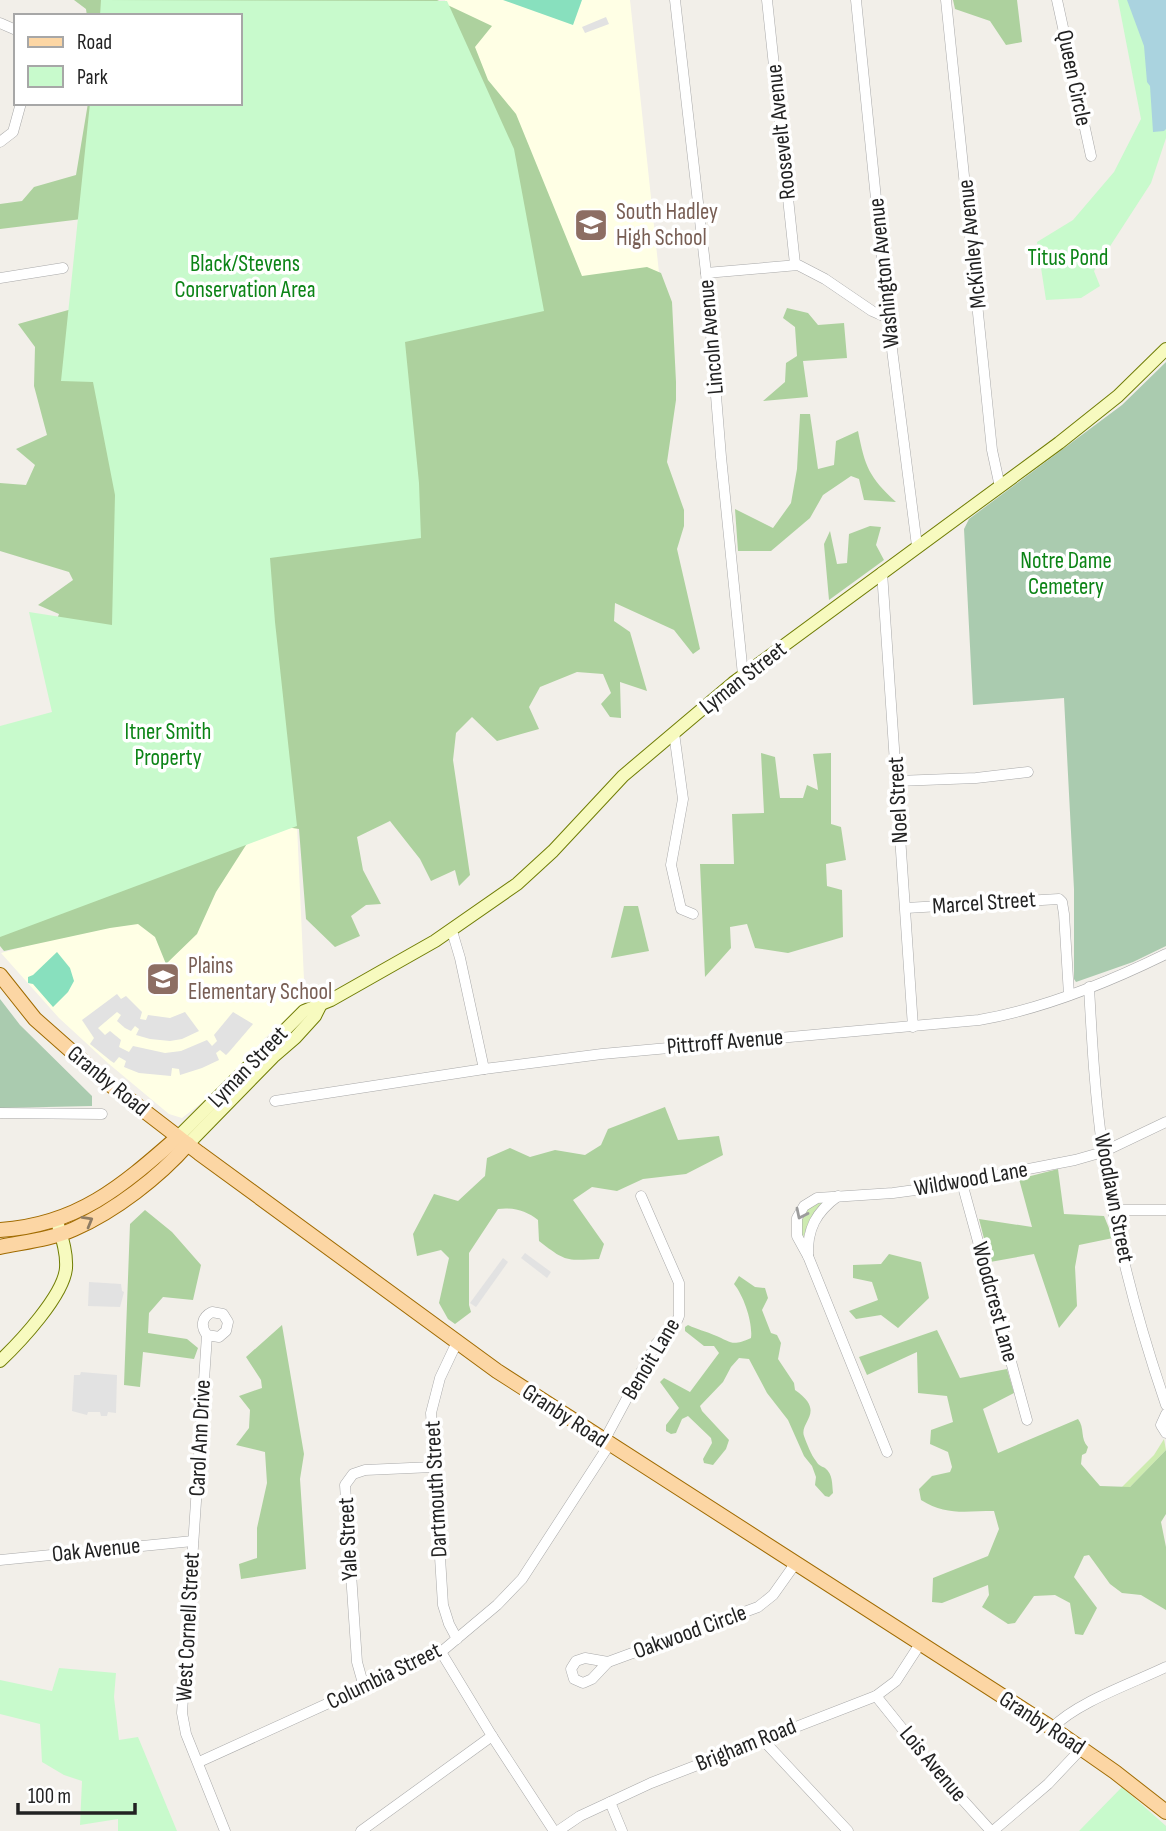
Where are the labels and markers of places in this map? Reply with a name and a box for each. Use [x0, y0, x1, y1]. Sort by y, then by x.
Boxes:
place label: South Hadley High School [616, 198, 718, 252]
school or university icon: South Hadley High School [572, 206, 610, 244]
place label: Plains Elementary School [188, 952, 332, 1006]
school or university icon: Plains Elementary School [144, 960, 182, 998]

